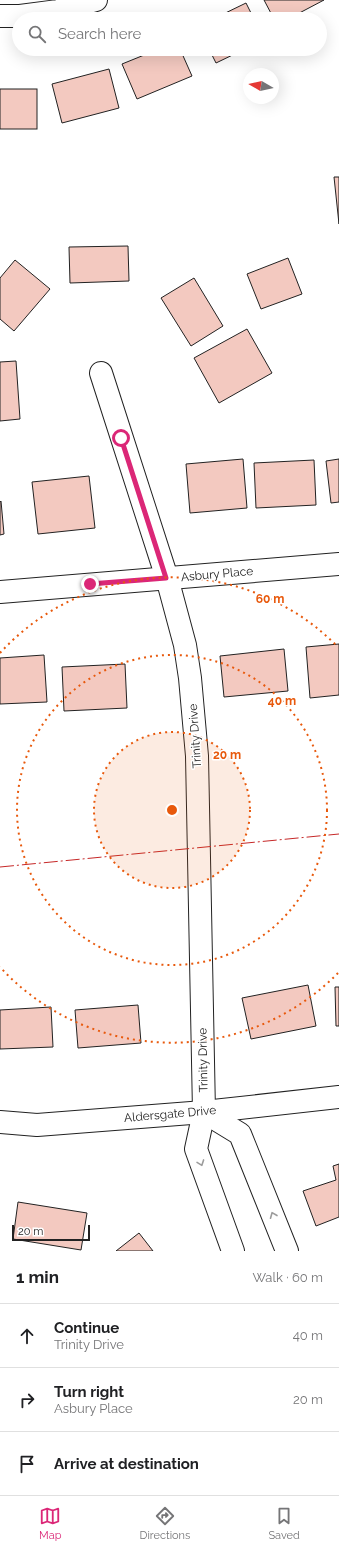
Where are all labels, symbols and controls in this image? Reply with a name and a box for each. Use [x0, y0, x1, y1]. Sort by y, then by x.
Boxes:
search box [12, 12, 327, 56]
icon: search [26, 23, 48, 45]
text: Search here [58, 25, 141, 43]
north arrow [243, 68, 279, 104]
route start [112, 429, 130, 447]
street label: Asbury Place [180, 564, 254, 584]
route end [81, 575, 99, 593]
text: 60 m [256, 592, 284, 606]
text: 40 m [268, 694, 296, 708]
street label: Trinity Drive [186, 703, 204, 769]
text: 20 m [213, 748, 241, 762]
centre of rings [165, 803, 179, 817]
street label: Trinity Drive [195, 1028, 211, 1092]
street label: Aldersgate Drive [123, 1103, 217, 1125]
one-way arrow [197, 1160, 205, 1167]
one-way arrow [269, 1211, 277, 1218]
scale bar [12, 1223, 90, 1242]
text: 20 m [18, 1225, 43, 1238]
text: 1 min [16, 1267, 59, 1287]
text: Walk · 60 m [252, 1270, 323, 1285]
text: Continue [54, 1319, 119, 1337]
icon: ahead [16, 1325, 38, 1347]
text: 40 m [293, 1328, 323, 1343]
text: Trinity Drive [54, 1337, 124, 1352]
text: Turn right [54, 1383, 124, 1401]
icon: right [16, 1389, 38, 1411]
text: 20 m [293, 1392, 323, 1407]
text: Asbury Place [54, 1401, 133, 1416]
icon: arrive [16, 1453, 38, 1475]
text: Arrive at destination [54, 1455, 199, 1473]
tab: Map [39, 1505, 61, 1542]
tab: Directions [140, 1505, 190, 1542]
tab: Saved [268, 1505, 300, 1542]

